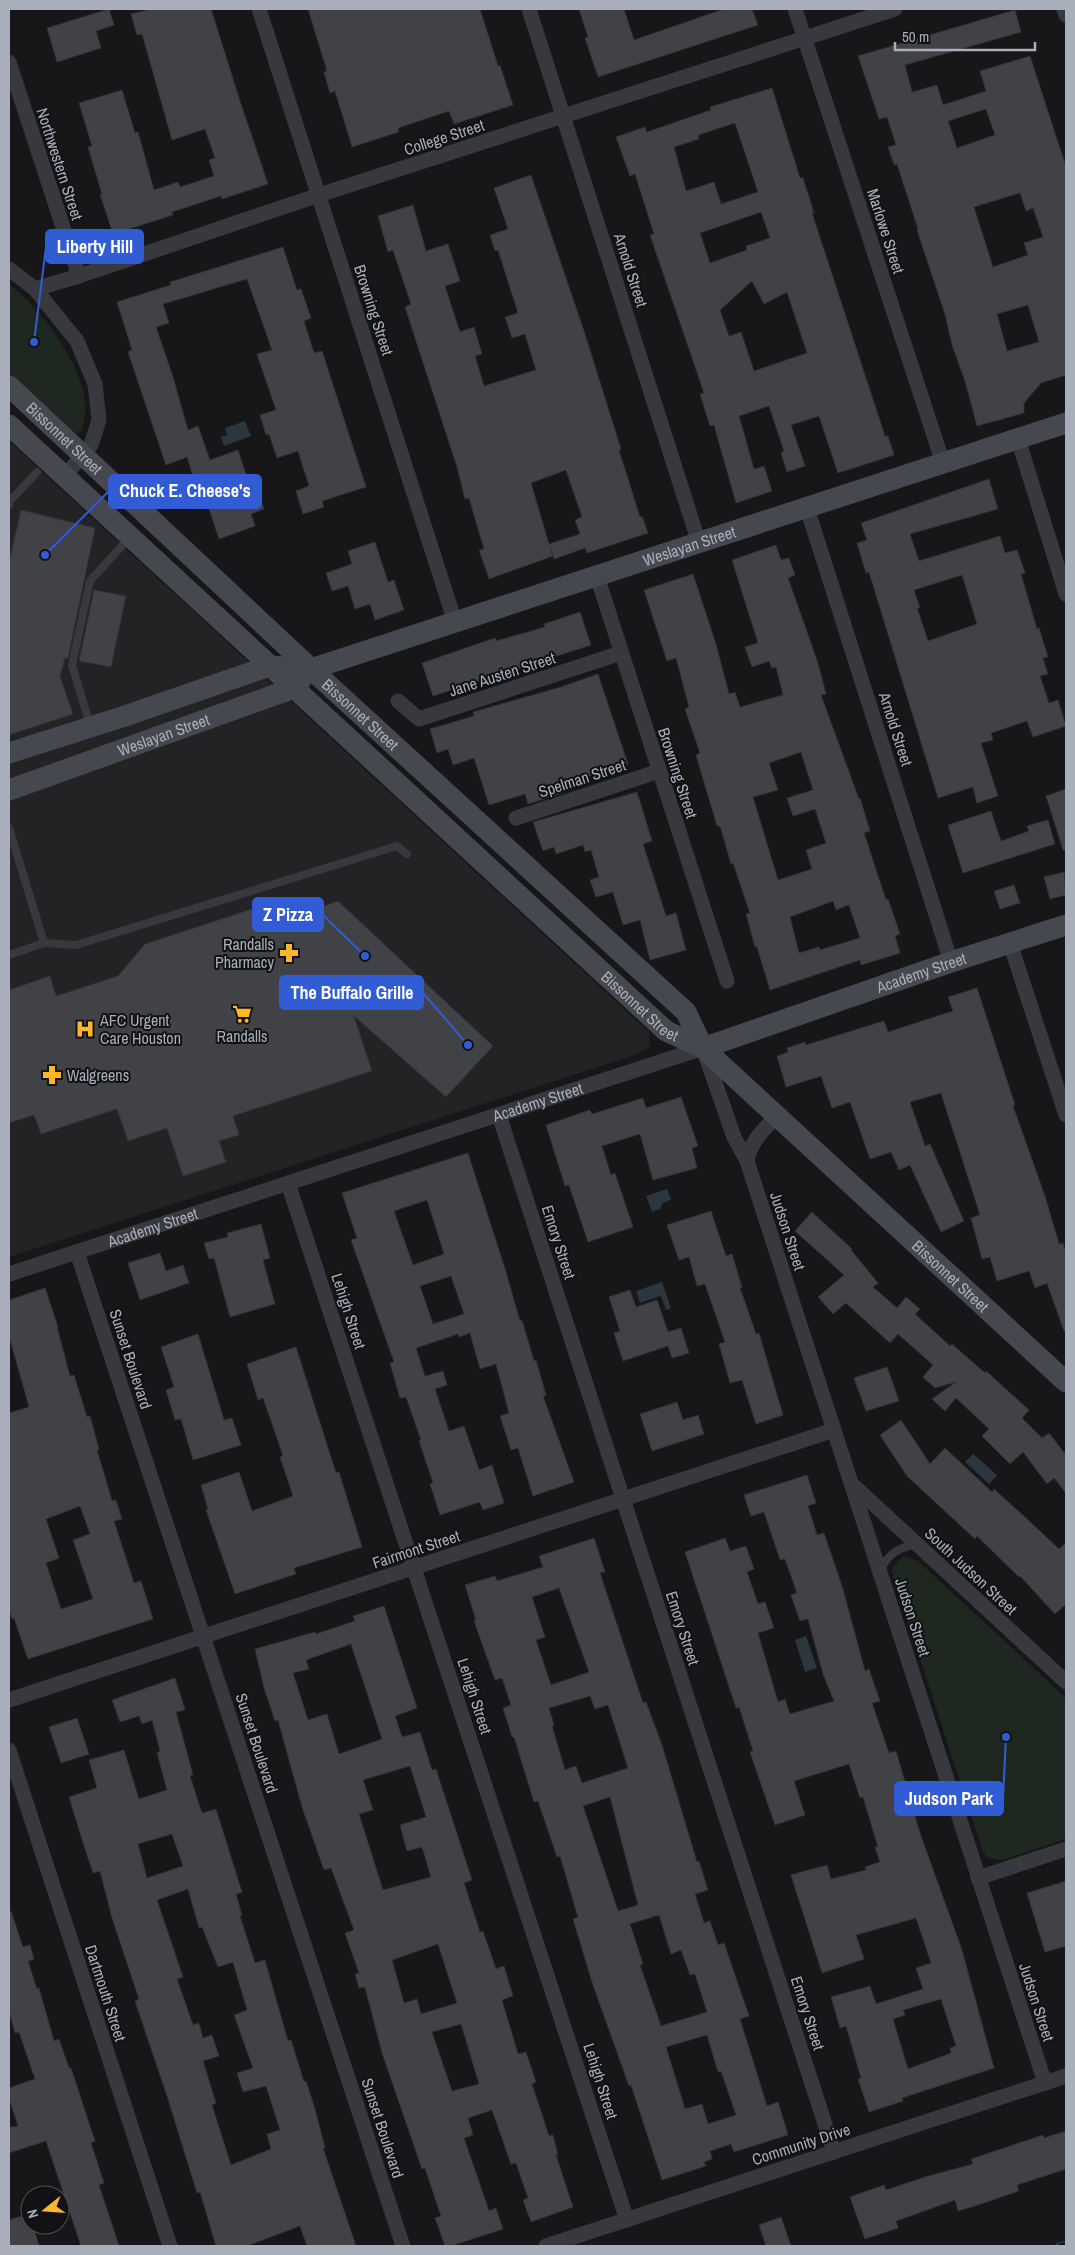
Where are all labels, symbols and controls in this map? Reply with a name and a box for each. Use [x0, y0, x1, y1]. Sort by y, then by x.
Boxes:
scale bar [895, 20, 1035, 52]
text: 50 m [902, 26, 929, 47]
street label: Northwestern Street [32, 105, 89, 223]
street label: College Street [401, 114, 487, 160]
street label: Marlowe Street [862, 186, 910, 277]
street label: Arnold Street [608, 229, 653, 310]
callout: Liberty Hill [46, 230, 143, 263]
text: Liberty Hill [57, 234, 133, 259]
street label: Browning Street [349, 262, 399, 358]
street label: Bissonnet Street [22, 397, 108, 479]
callout: Chuck E. Cheese's [109, 475, 261, 508]
text: Chuck E. Cheese's [119, 478, 251, 503]
street label: Weslayan Street [640, 520, 739, 571]
street label: Jane Austen Street [446, 646, 558, 702]
street label: Bissonnet Street [317, 673, 404, 755]
street label: Arnold Street [873, 688, 918, 769]
street label: Weslayan Street [114, 708, 213, 761]
street label: Browning Street [653, 725, 703, 821]
street label: Spelman Street [536, 753, 629, 802]
callout: Z Pizza [253, 898, 323, 931]
text: Z Pizza [263, 902, 314, 927]
place label: Randalls Pharmacy [215, 933, 274, 973]
pharmacy icon: Randalls Pharmacy [278, 942, 300, 964]
street label: Academy Street [873, 947, 969, 998]
street label: Bissonnet Street [597, 966, 682, 1046]
callout: The Buffalo Grille [280, 976, 423, 1009]
text: The Buffalo Grille [290, 980, 414, 1005]
supermarket icon: Randalls [231, 1003, 253, 1025]
place label: AFC Urgent Care Houston [99, 1009, 181, 1049]
hospital icon: AFC Urgent Care Houston [74, 1018, 96, 1040]
place label: Randalls [216, 1025, 268, 1047]
pharmacy icon: Walgreens [41, 1064, 63, 1086]
place label: Walgreens [67, 1064, 129, 1086]
street label: Academy Street [489, 1077, 586, 1127]
street label: Judson Street [765, 1189, 811, 1273]
street label: Academy Street [104, 1202, 201, 1252]
street label: Emory Street [537, 1202, 581, 1282]
street label: Bissonnet Street [907, 1235, 994, 1317]
street label: Lehigh Street [326, 1270, 372, 1352]
street label: Sunset Boulevard [105, 1306, 157, 1412]
street label: South Judson Street [920, 1522, 1022, 1620]
street label: Fairmont Street [370, 1524, 463, 1573]
street label: Judson Street [890, 1575, 936, 1659]
street label: Emory Street [661, 1588, 705, 1668]
street label: Lehigh Street [452, 1655, 498, 1737]
street label: Sunset Boulevard [231, 1690, 283, 1796]
callout: Judson Park [895, 1782, 1003, 1815]
text: Judson Park [905, 1786, 994, 1811]
street label: Dartmouth Street [80, 1942, 132, 2044]
street label: Judson Street [1014, 1960, 1060, 2044]
street label: Emory Street [786, 1973, 830, 2053]
street label: Lehigh Street [578, 2040, 624, 2122]
street label: Sunset Boulevard [357, 2075, 409, 2181]
street label: Community Drive [749, 2118, 853, 2170]
north arrow [20, 2185, 70, 2235]
text: N [23, 2207, 42, 2220]

